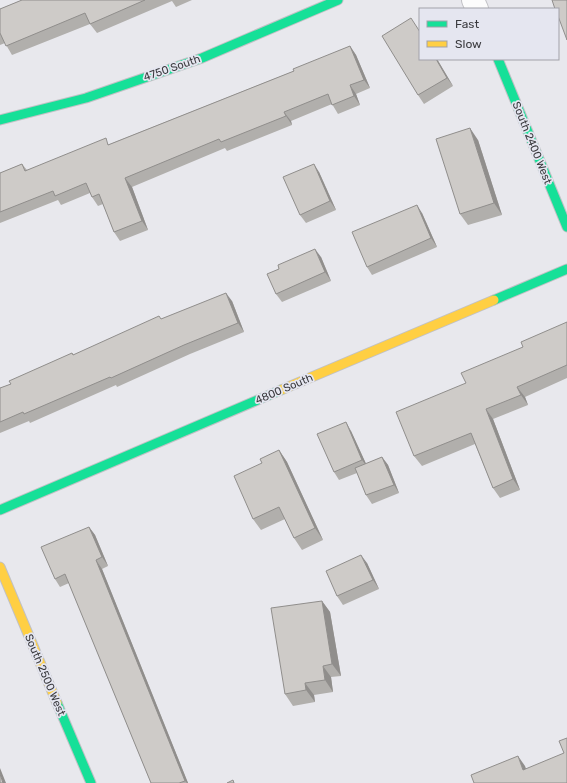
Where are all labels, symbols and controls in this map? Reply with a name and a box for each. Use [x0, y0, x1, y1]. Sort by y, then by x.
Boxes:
legend [419, 8, 559, 60]
text: Fast [455, 17, 479, 31]
text: Slow [455, 37, 482, 51]
street label: 4750 South [142, 52, 202, 84]
street label: South 2400 West [510, 100, 555, 187]
street label: 4800 South [253, 371, 315, 407]
street label: South 2500 West [22, 632, 68, 718]

